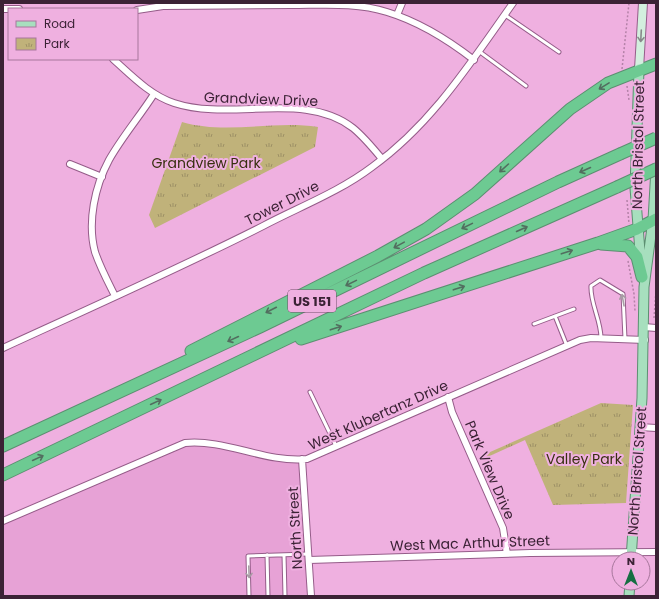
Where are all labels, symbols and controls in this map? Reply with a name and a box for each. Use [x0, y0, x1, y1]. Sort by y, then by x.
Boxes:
legend [8, 8, 138, 60]
text: Road [44, 15, 75, 32]
one-way arrow [637, 29, 645, 42]
text: Park [44, 35, 71, 52]
street label: North Bristol Street [627, 81, 649, 209]
one-way arrow [599, 82, 610, 90]
street label: Grandview Drive [204, 87, 319, 111]
park label: Grandview Park [151, 153, 261, 173]
one-way arrow [498, 163, 509, 172]
one-way arrow [579, 167, 591, 174]
street label: Tower Drive [241, 176, 323, 230]
one-way arrow [462, 223, 474, 230]
one-way arrow [515, 225, 527, 233]
one-way arrow [393, 241, 405, 249]
one-way arrow [561, 248, 573, 256]
one-way arrow [345, 280, 357, 287]
one-way arrow [453, 284, 466, 291]
road number: US 151 [288, 290, 336, 312]
one-way arrow [619, 294, 627, 307]
one-way arrow [265, 306, 277, 314]
one-way arrow [329, 324, 342, 331]
one-way arrow [228, 336, 240, 343]
street label: West Klubertanz Drive [305, 375, 451, 455]
one-way arrow [149, 398, 161, 405]
street label: North Bristol Street [623, 406, 651, 536]
street label: Park View Drive [460, 417, 520, 523]
park label: Valley Park [546, 449, 623, 469]
one-way arrow [32, 454, 44, 461]
street label: North Street [283, 486, 307, 570]
street label: West Mac Arthur Street [390, 530, 550, 556]
north arrow [611, 551, 651, 591]
text: N [627, 553, 635, 569]
one-way arrow [245, 565, 253, 578]

